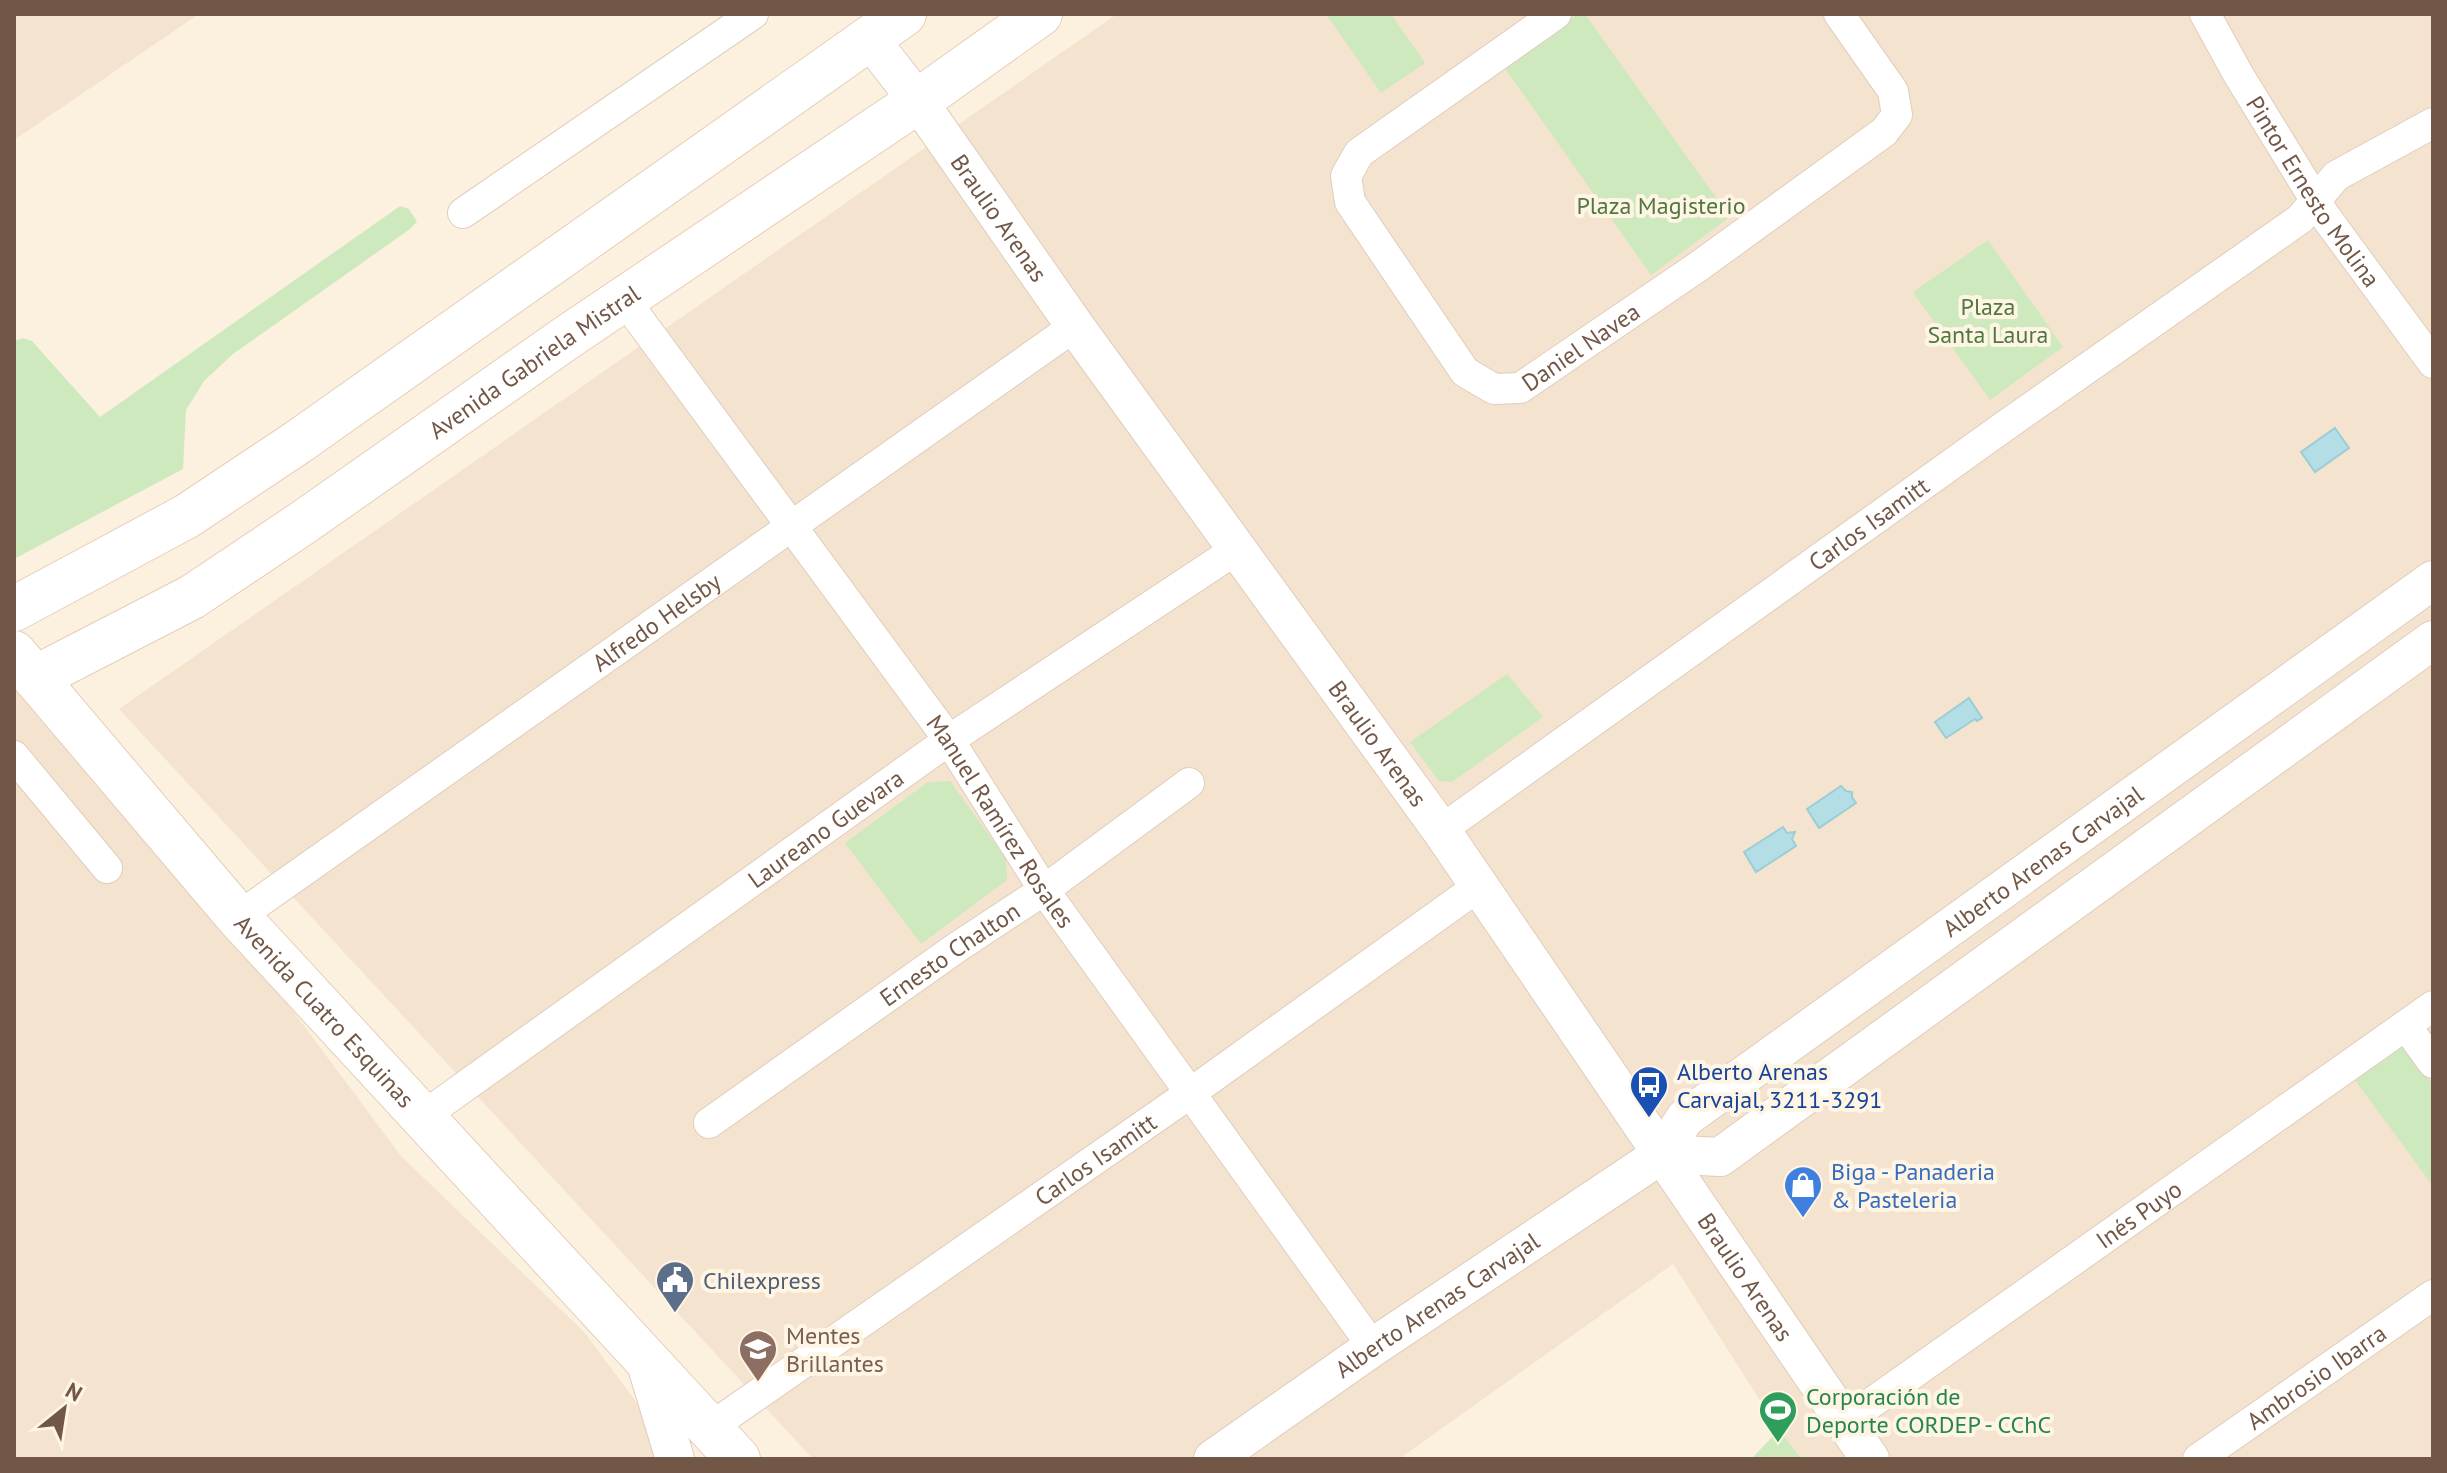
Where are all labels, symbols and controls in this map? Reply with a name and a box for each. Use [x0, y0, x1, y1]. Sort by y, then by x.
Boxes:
street label: Pintor Ernesto Molina [2240, 90, 2387, 293]
street label: Braulio Arenas [944, 148, 1055, 287]
park label: Plaza Magisterio [1576, 190, 1746, 221]
street label: Avenida Gabriela Mistral [422, 277, 646, 445]
park label: Plaza Santa Laura [1927, 291, 2049, 350]
street label: Daniel Navea [1516, 296, 1646, 398]
street label: Carlos Isamitt [1802, 470, 1935, 577]
street label: Alfredo Helsby [586, 566, 727, 678]
street label: Braulio Arenas [1322, 674, 1434, 813]
street label: Manuel Ramírez Rosales [920, 708, 1082, 934]
street label: Laureano Guevara [741, 762, 909, 895]
street label: Alberto Arenas Carvajal [1936, 778, 2149, 943]
street label: Ernesto Chalton [873, 895, 1025, 1013]
street label: Avenida Cuatro Esquinas [228, 908, 421, 1114]
place label: Alberto Arenas Carvajal, 3211-3291 [1677, 1056, 1882, 1115]
bus stop icon: Alberto Arenas Carvajal, 3211-3291 [1628, 1064, 1670, 1119]
street label: Carlos Isamitt [1029, 1106, 1162, 1212]
place label: Biga - Panaderia & Pasteleria [1831, 1156, 1995, 1215]
shop icon: Biga - Panaderia & Pasteleria [1782, 1164, 1824, 1219]
street label: Inés Puyo [2090, 1173, 2188, 1255]
street label: Braulio Arenas [1691, 1207, 1800, 1347]
street label: Alberto Arenas Carvajal [1329, 1225, 1545, 1384]
public building icon: Chilexpress [654, 1259, 696, 1314]
place label: Chilexpress [703, 1265, 821, 1296]
street label: Ambrosio Ibarra [2240, 1317, 2392, 1436]
place label: Mentes Brillantes [786, 1320, 884, 1379]
school or university icon: Mentes Brillantes [737, 1328, 779, 1383]
north arrow [24, 1369, 104, 1449]
text: N [61, 1376, 87, 1407]
place label: Corporación de Deporte CORDEP - CChC [1806, 1381, 2051, 1440]
sports icon: Corporación de Deporte CORDEP - CChC [1757, 1389, 1799, 1444]

